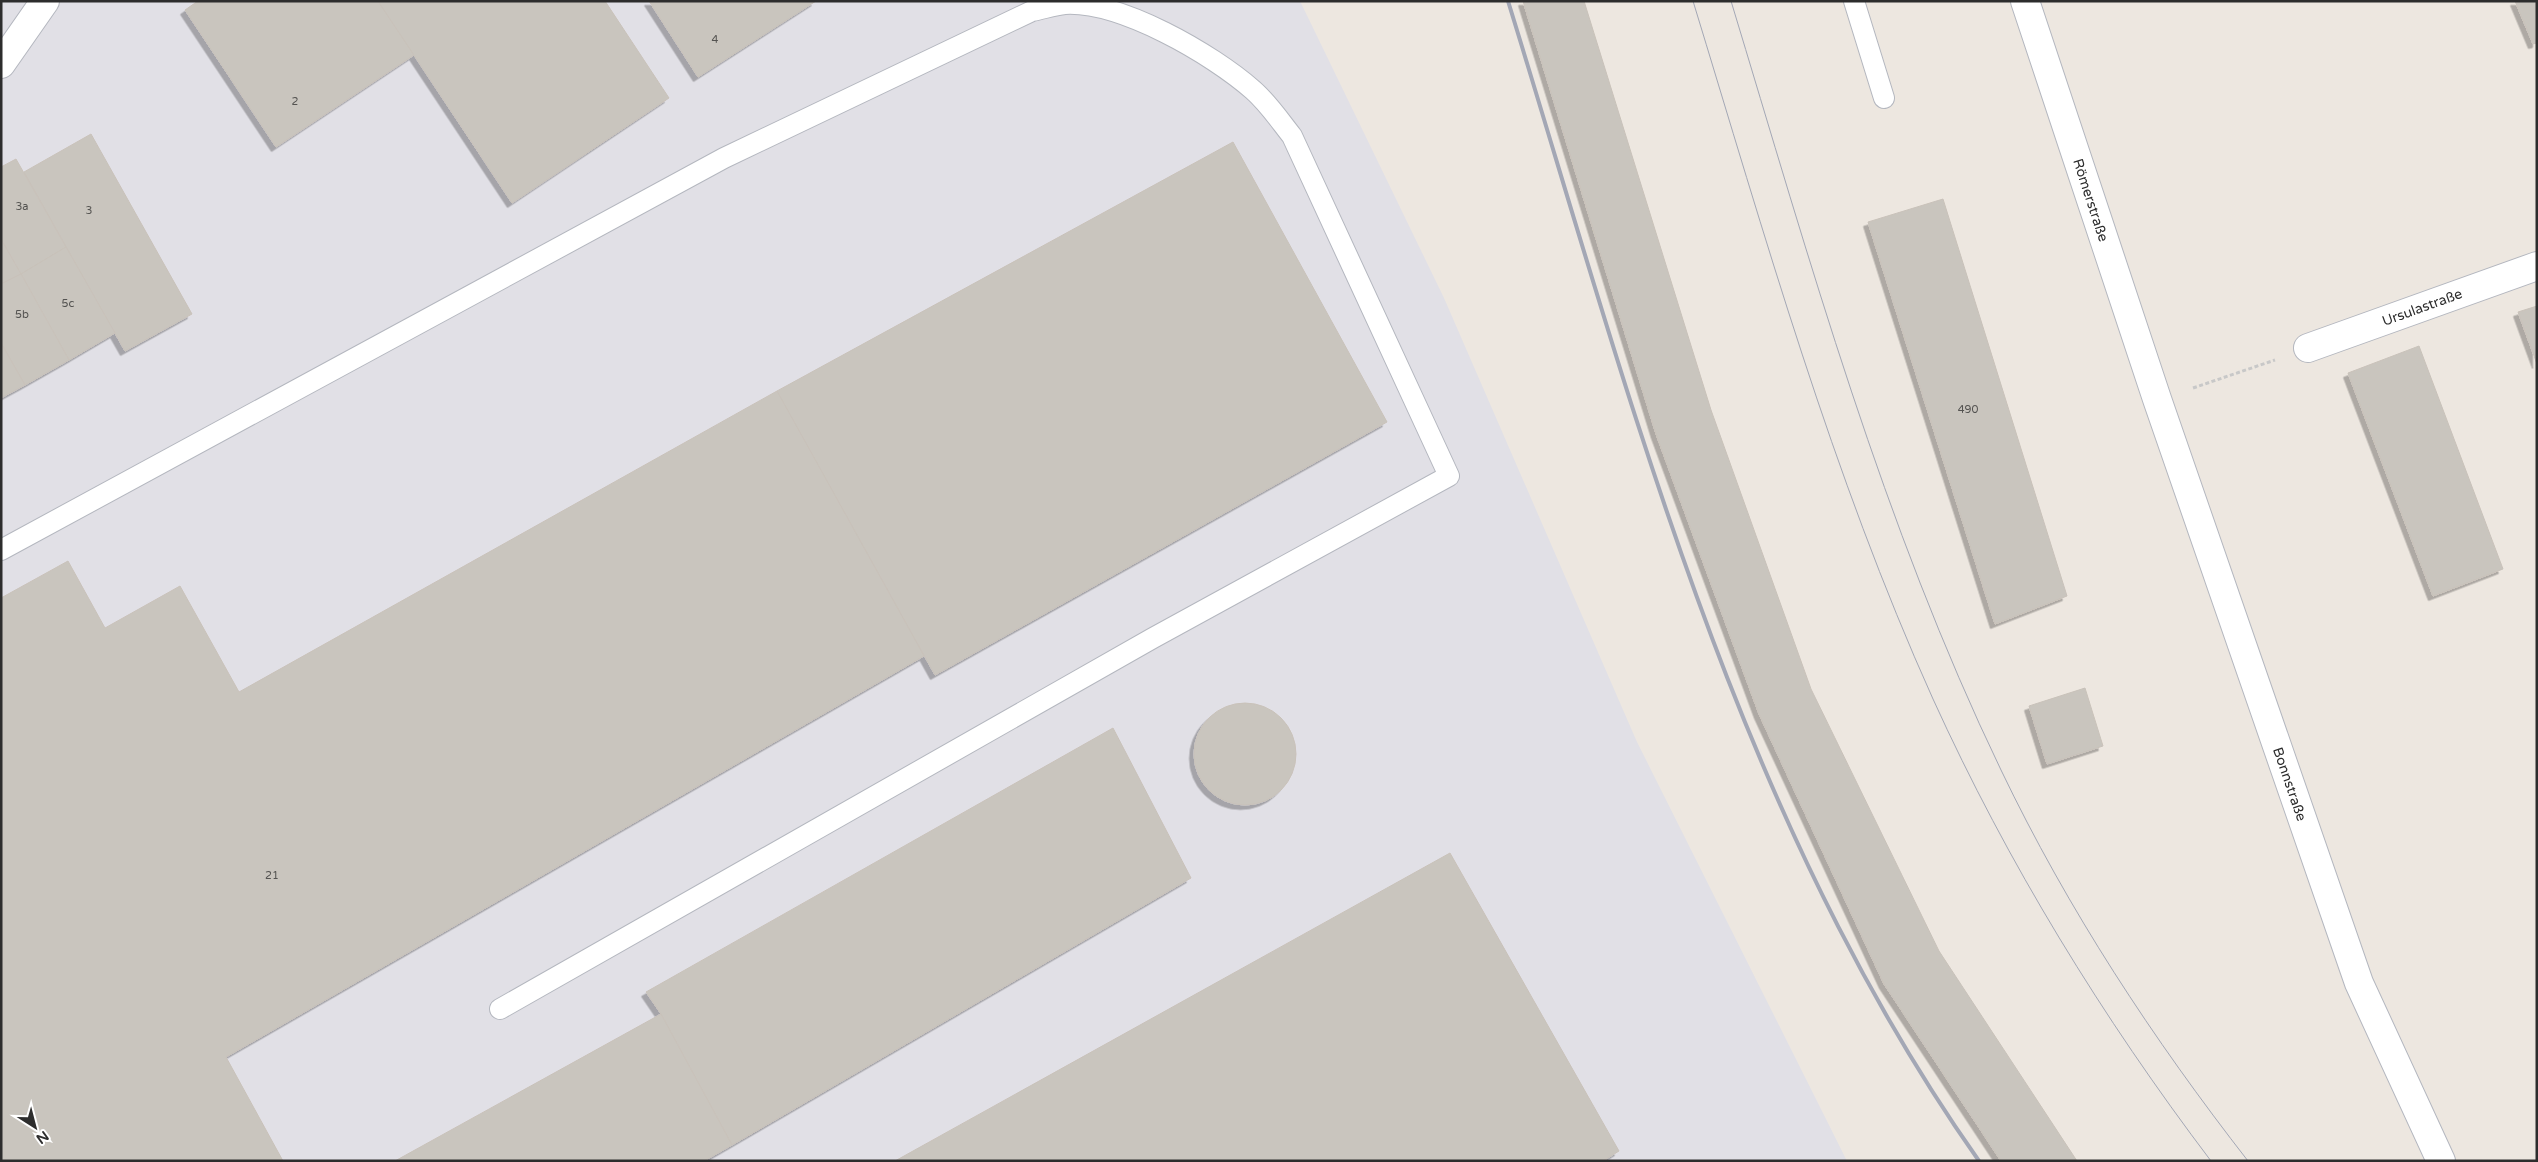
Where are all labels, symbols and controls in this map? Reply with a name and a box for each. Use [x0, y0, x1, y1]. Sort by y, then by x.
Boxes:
house number: 4 [712, 33, 719, 46]
house number: 2 [292, 95, 299, 108]
street label: Römerstraße [2069, 156, 2112, 244]
house number: 3a [15, 200, 29, 213]
house number: 3 [86, 204, 93, 217]
street label: Ursulastraße [2380, 285, 2465, 330]
house number: 5c [62, 297, 75, 310]
house number: 5b [15, 308, 29, 321]
house number: 490 [1958, 403, 1978, 416]
street label: Bonnstraße [2269, 745, 2310, 823]
house number: 21 [265, 869, 279, 882]
north arrow [10, 1102, 60, 1152]
text: N [33, 1127, 52, 1147]

